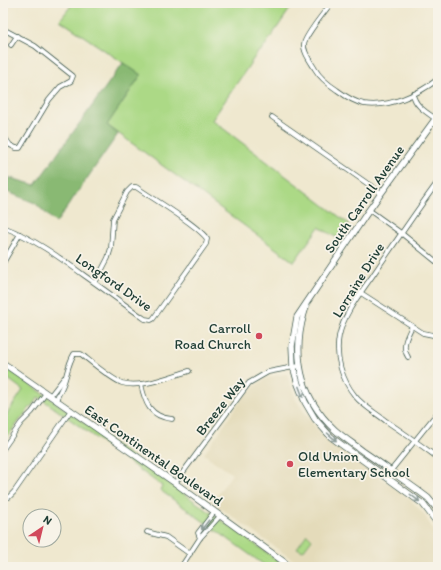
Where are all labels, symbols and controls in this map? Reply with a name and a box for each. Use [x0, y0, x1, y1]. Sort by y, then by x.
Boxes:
street label: South Carroll Avenue [321, 142, 408, 256]
street label: Lorraine Drive [329, 240, 388, 321]
street label: Longford Drive [72, 250, 155, 315]
place label: Carroll Road Church [174, 320, 251, 353]
marker: Carroll Road Church [254, 331, 264, 341]
street label: Breeze Way [192, 373, 249, 439]
one-way arrow [297, 385, 305, 397]
street label: East Continental Boulevard [81, 401, 226, 510]
one-way arrow [327, 433, 338, 442]
place label: Old Union Elementary School [298, 448, 410, 481]
marker: Old Union Elementary School [285, 459, 295, 469]
one-way arrow [410, 493, 421, 502]
north arrow [22, 508, 62, 548]
text: N [41, 513, 54, 528]
one-way arrow [200, 519, 209, 530]

